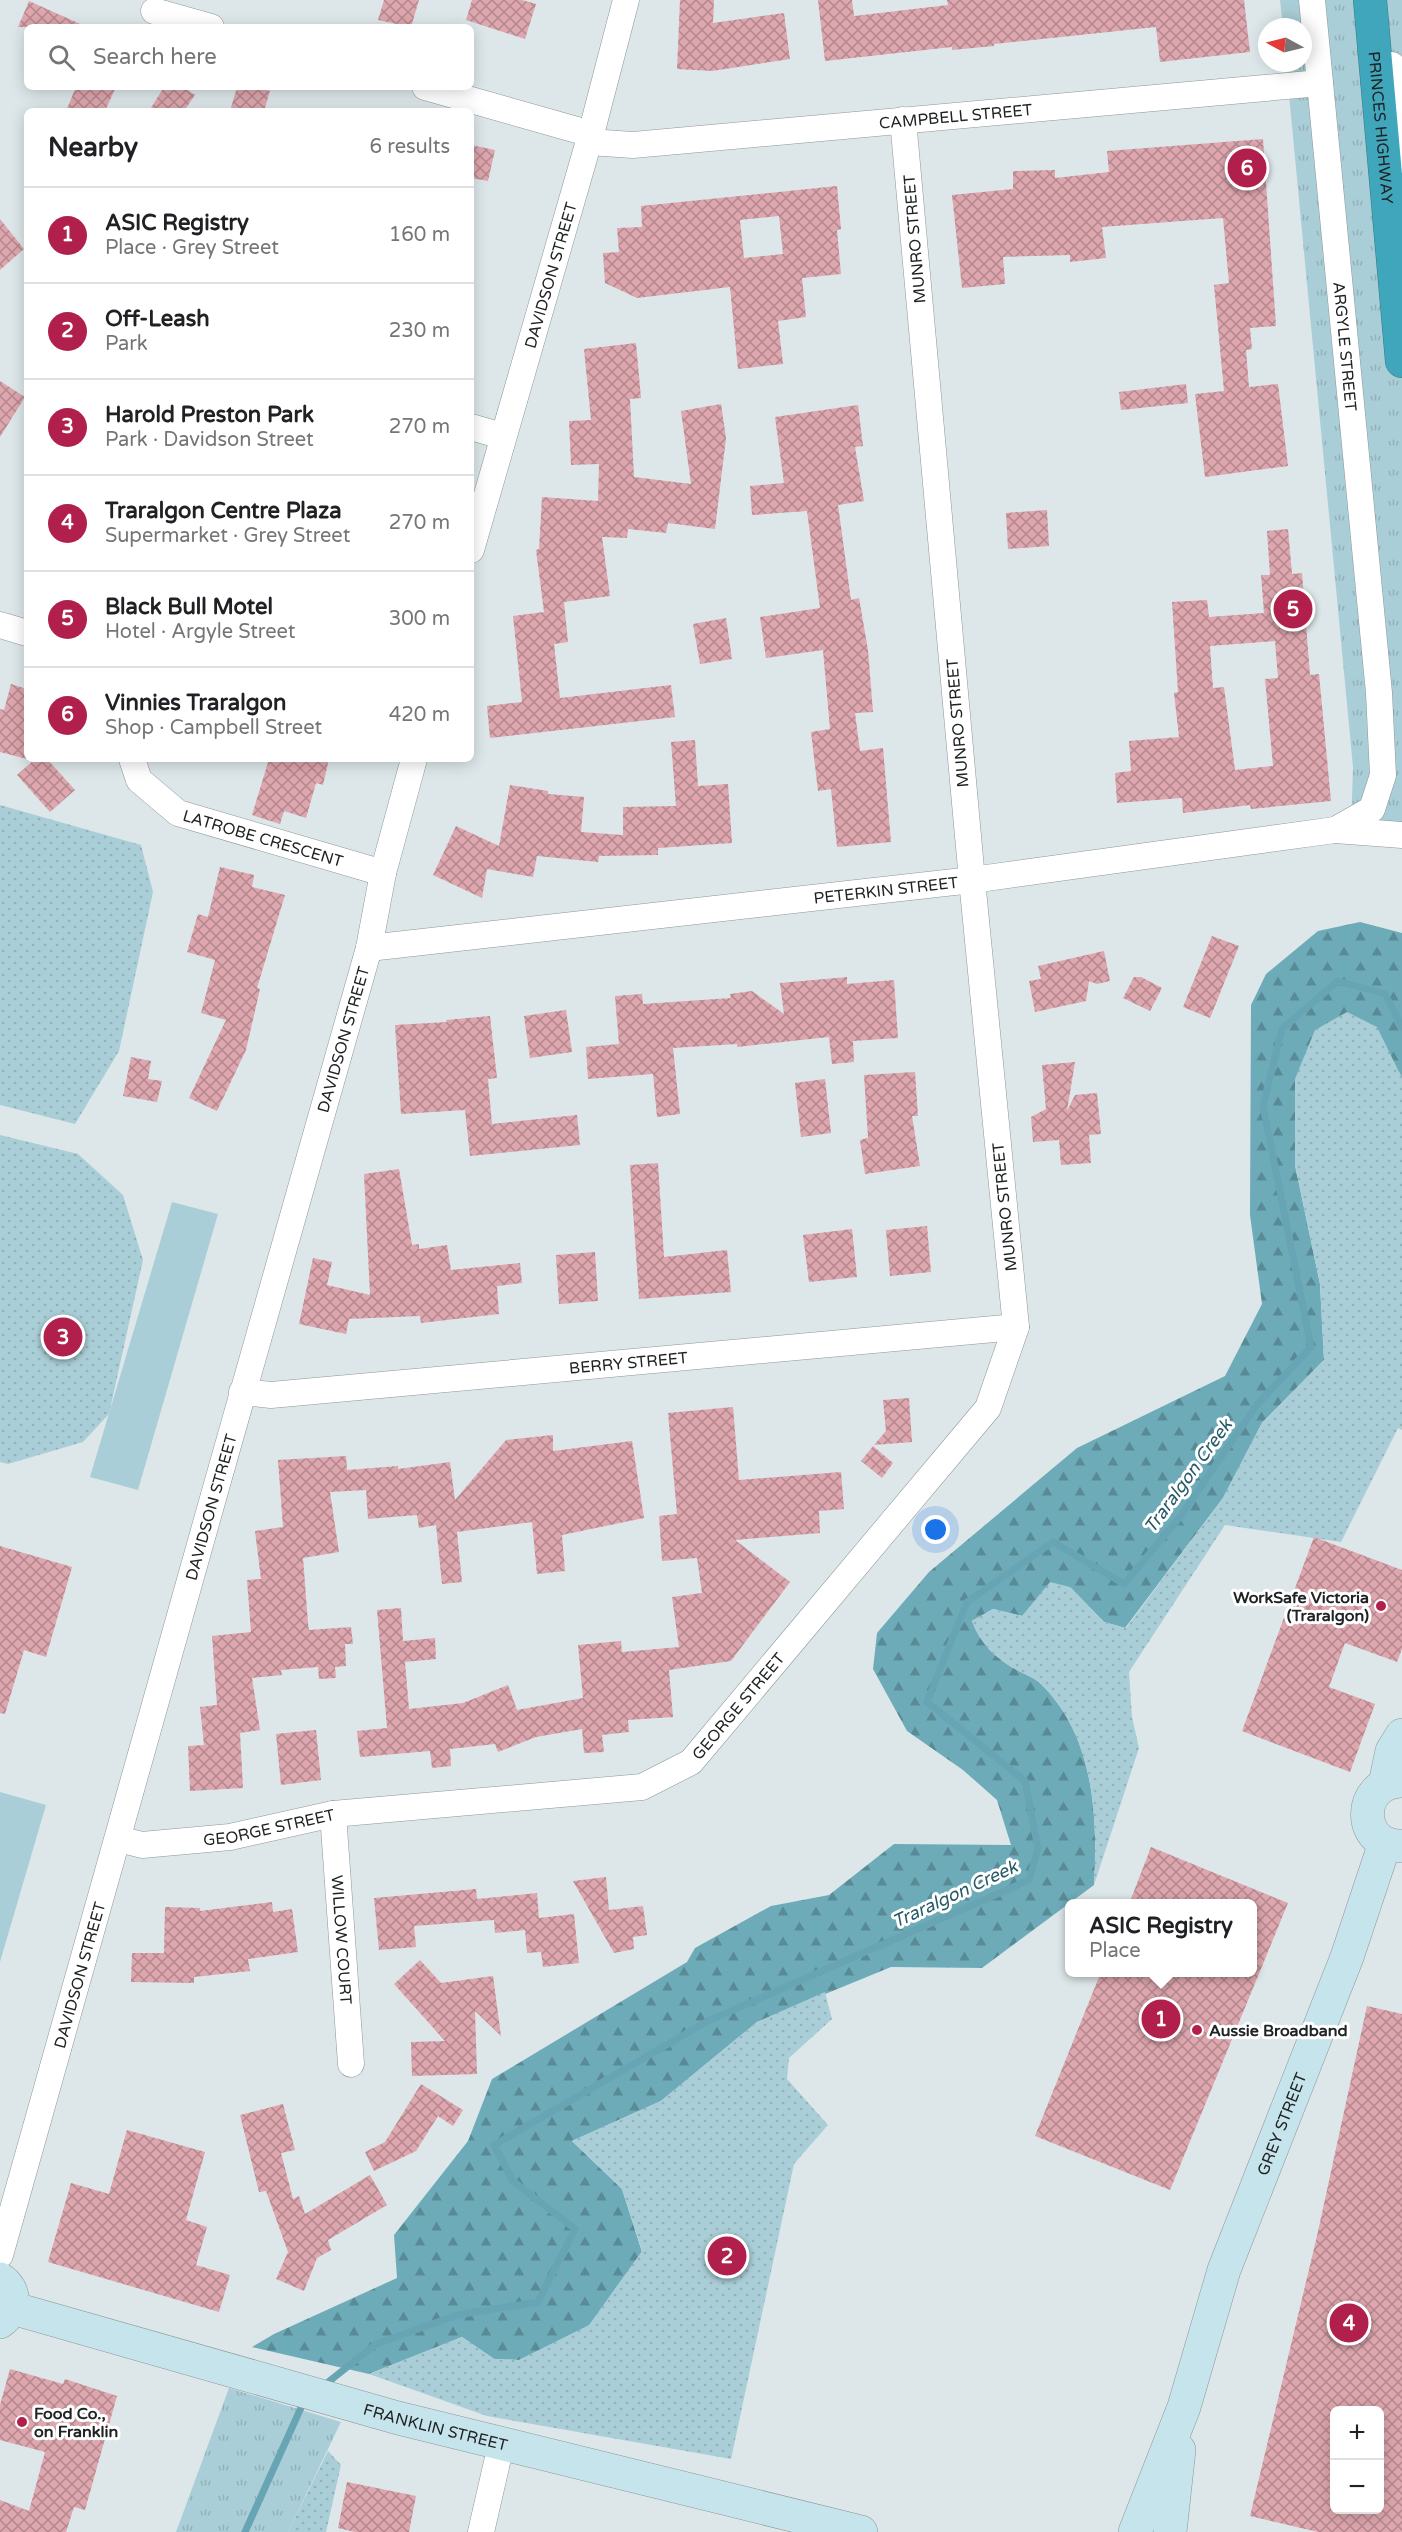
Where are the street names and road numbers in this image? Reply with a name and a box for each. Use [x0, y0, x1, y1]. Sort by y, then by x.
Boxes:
street label: PRINCES HIGHWAY [1364, 50, 1397, 205]
street label: CAMPBELL STREET [878, 100, 1033, 134]
street label: MUNRO STREET [899, 173, 931, 304]
street label: DAVIDSON STREET [521, 200, 582, 351]
street label: ARGYLE STREET [1328, 281, 1361, 412]
street label: MUNRO STREET [942, 657, 974, 788]
street label: LATROBE CRESCENT [180, 806, 346, 872]
street label: PETERKIN STREET [813, 873, 959, 909]
street label: DAVIDSON STREET [313, 964, 374, 1115]
street label: MUNRO STREET [988, 1141, 1022, 1272]
street label: BERRY STREET [568, 1348, 689, 1379]
street label: DAVIDSON STREET [182, 1432, 242, 1583]
street label: GEORGE STREET [688, 1649, 790, 1764]
street label: GEORGE STREET [202, 1805, 337, 1850]
street label: WILLOW COURT [326, 1874, 356, 2005]
street label: DAVIDSON STREET [50, 1900, 110, 2051]
street label: GREY STREET [1253, 2070, 1312, 2178]
street label: FRANKLIN STREET [361, 2400, 510, 2456]

